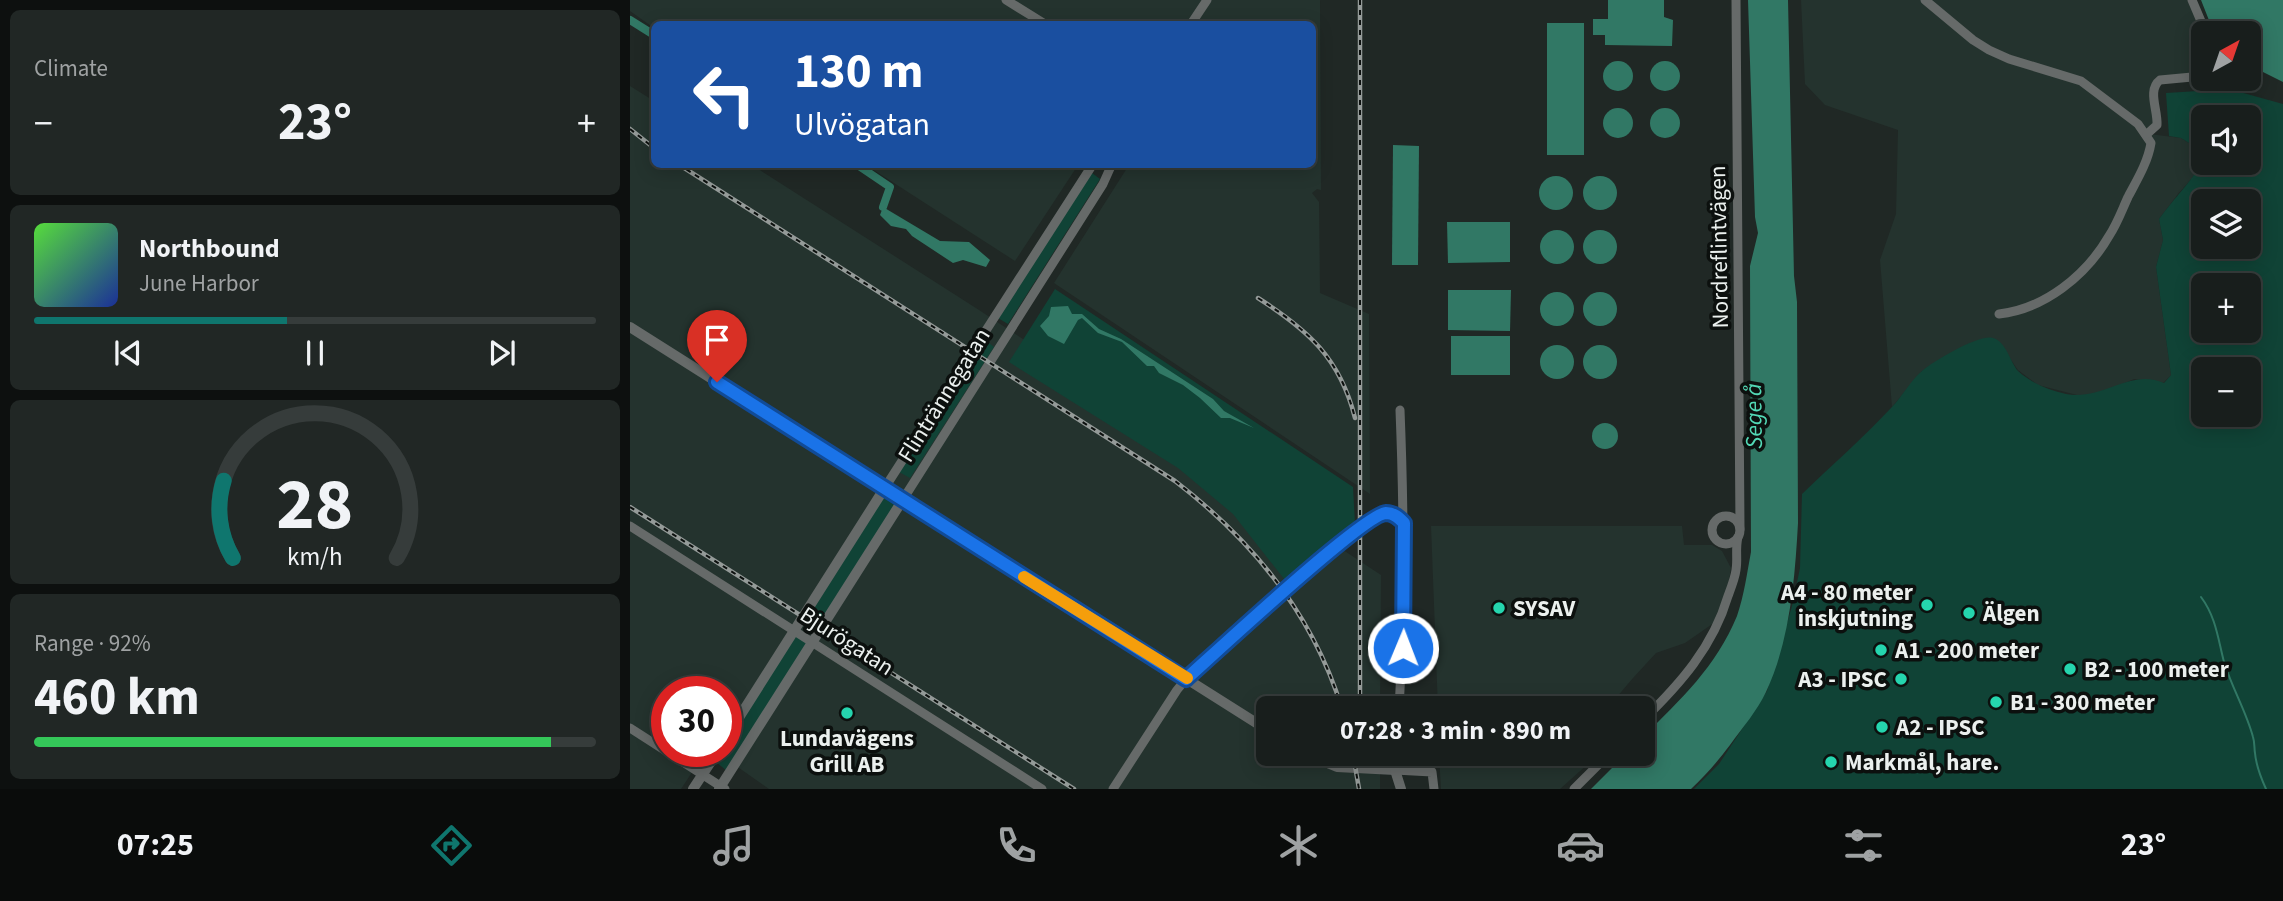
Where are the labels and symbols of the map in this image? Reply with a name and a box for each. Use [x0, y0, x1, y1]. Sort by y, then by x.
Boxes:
north arrow [2191, 21, 2261, 91]
street label: Nordreflintvägen [1701, 165, 1737, 329]
pin [687, 310, 747, 382]
street label: Flintrännegatan [890, 322, 998, 468]
water label: Sege å [1736, 383, 1772, 449]
place label: A4 - 80 meter inskjutning [1780, 576, 1914, 635]
place label: SYSAV [1513, 592, 1576, 625]
marker: A4 - 80 meter inskjutning [1919, 597, 1935, 613]
place label: Älgen [1982, 597, 2040, 630]
street label: Bjurögatan [794, 598, 900, 684]
marker: SYSAV [1491, 600, 1507, 616]
marker: Älgen [1961, 605, 1977, 621]
position arrow [1366, 611, 1440, 685]
place label: A1 - 200 meter [1894, 634, 2040, 667]
marker: A1 - 200 meter [1873, 642, 1889, 658]
place label: B2 - 100 meter [2084, 653, 2230, 686]
marker: B2 - 100 meter [2062, 661, 2078, 677]
place label: A3 - IPSC [1797, 663, 1887, 696]
marker: A3 - IPSC [1893, 671, 1909, 687]
speed limit sign: 30 [651, 676, 742, 767]
place label: B1 - 300 meter [2010, 686, 2156, 719]
marker: B1 - 300 meter [1988, 694, 2004, 710]
marker: Lundavägens Grill AB [839, 705, 855, 721]
place label: A2 - IPSC [1895, 711, 1985, 744]
marker: A2 - IPSC [1874, 719, 1890, 735]
place label: Lundavägens Grill AB [780, 722, 914, 781]
place label: Markmål, hare. [1845, 746, 1999, 779]
marker: Markmål, hare. [1823, 754, 1839, 770]

